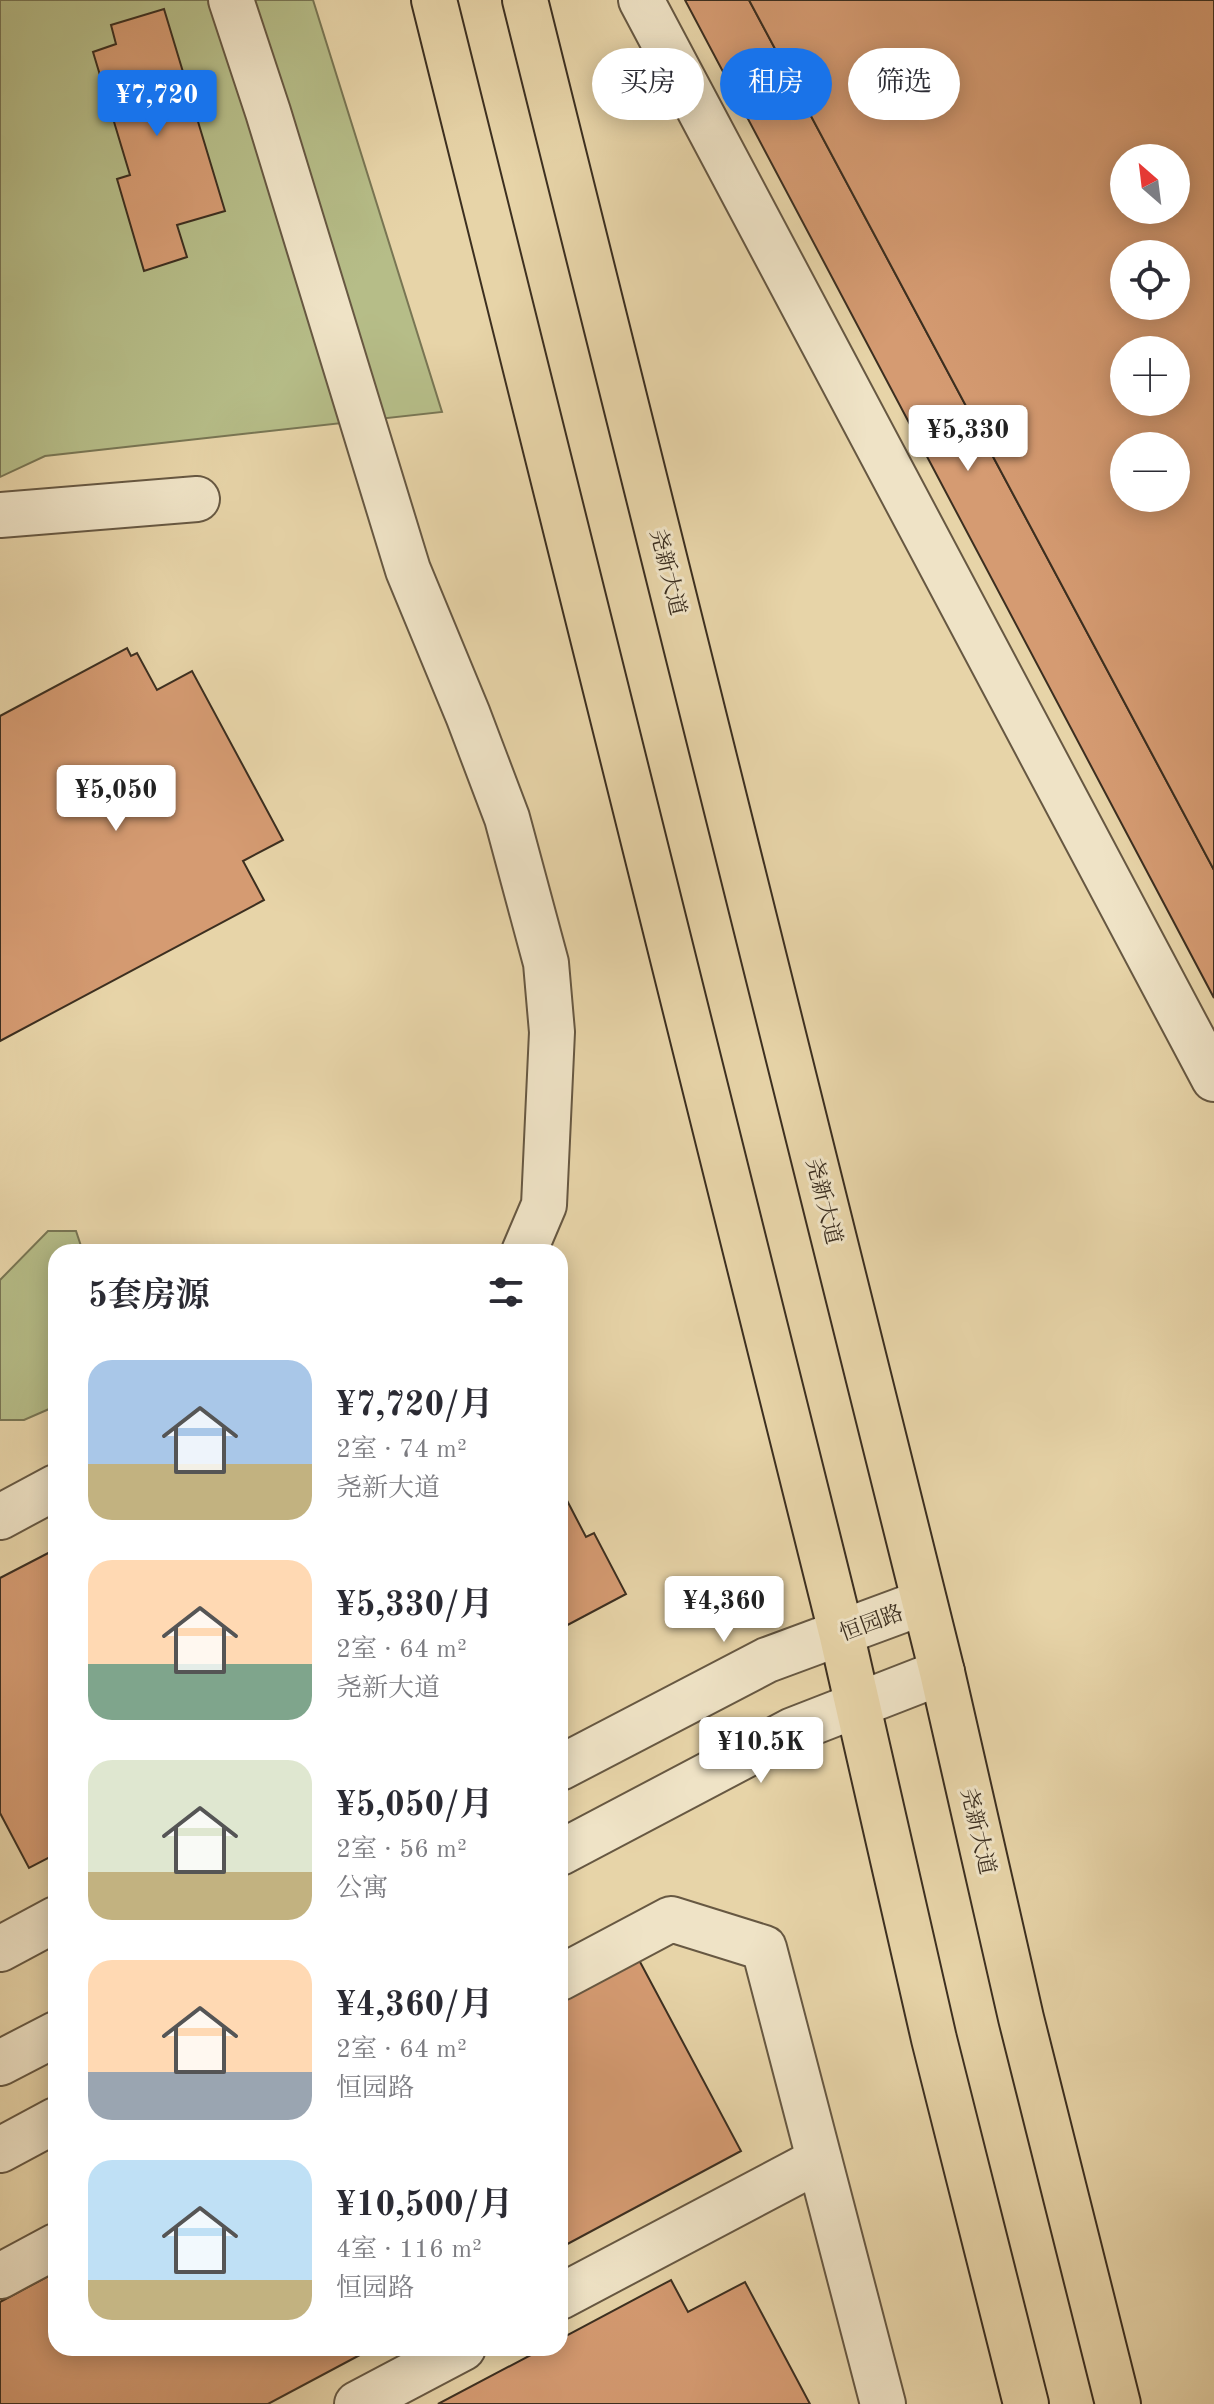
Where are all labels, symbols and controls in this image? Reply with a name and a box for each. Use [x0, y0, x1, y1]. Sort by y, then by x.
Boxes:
chip: 买房 [592, 48, 704, 120]
chip: 租房 [720, 48, 832, 120]
chip: 筛选 [848, 48, 960, 120]
pin: ¥7,720 [92, 70, 222, 138]
text: ¥7,720 [116, 83, 198, 109]
north arrow [1110, 144, 1190, 224]
map controls [1110, 144, 1190, 512]
button: locate [1110, 240, 1190, 320]
button: + [1110, 336, 1190, 416]
pin: ¥5,330 [903, 405, 1033, 473]
text: ¥5,330 [927, 418, 1009, 444]
button: − [1110, 432, 1190, 512]
street label: 尧新大道 [646, 527, 690, 618]
pin: ¥5,050 [51, 765, 181, 833]
text: ¥5,050 [75, 778, 157, 804]
street label: 尧新大道 [802, 1156, 846, 1247]
icon: filters [484, 1270, 528, 1314]
text: 5套房源 [88, 1280, 210, 1314]
text: ¥7,720/月 [336, 1389, 493, 1423]
icon: home [152, 1392, 248, 1488]
text: 2室 · 74 m² [336, 1437, 467, 1463]
text: 尧新大道 [336, 1476, 440, 1502]
pin: ¥4,360 [659, 1576, 789, 1644]
text: ¥5,330/月 [336, 1589, 493, 1623]
text: ¥4,360 [683, 1589, 765, 1615]
icon: home [152, 1592, 248, 1688]
street label: 恒园路 [836, 1600, 906, 1646]
text: 2室 · 64 m² [336, 1637, 467, 1663]
text: 尧新大道 [336, 1676, 440, 1702]
pin: ¥10.5K [696, 1717, 826, 1785]
text: ¥10.5K [717, 1730, 805, 1756]
street label: 尧新大道 [956, 1786, 1000, 1877]
text: ¥5,050/月 [336, 1789, 493, 1823]
icon: home [152, 1792, 248, 1888]
text: 2室 · 56 m² [336, 1837, 467, 1863]
text: 公寓 [336, 1876, 388, 1902]
text: ¥4,360/月 [336, 1989, 493, 2023]
icon: home [152, 1992, 248, 2088]
text: 2室 · 64 m² [336, 2037, 467, 2063]
text: 恒园路 [336, 2076, 414, 2102]
text: ¥10,500/月 [336, 2189, 513, 2223]
icon: home [152, 2192, 248, 2288]
text: 4室 · 116 m² [336, 2237, 482, 2263]
text: 恒园路 [336, 2276, 414, 2302]

